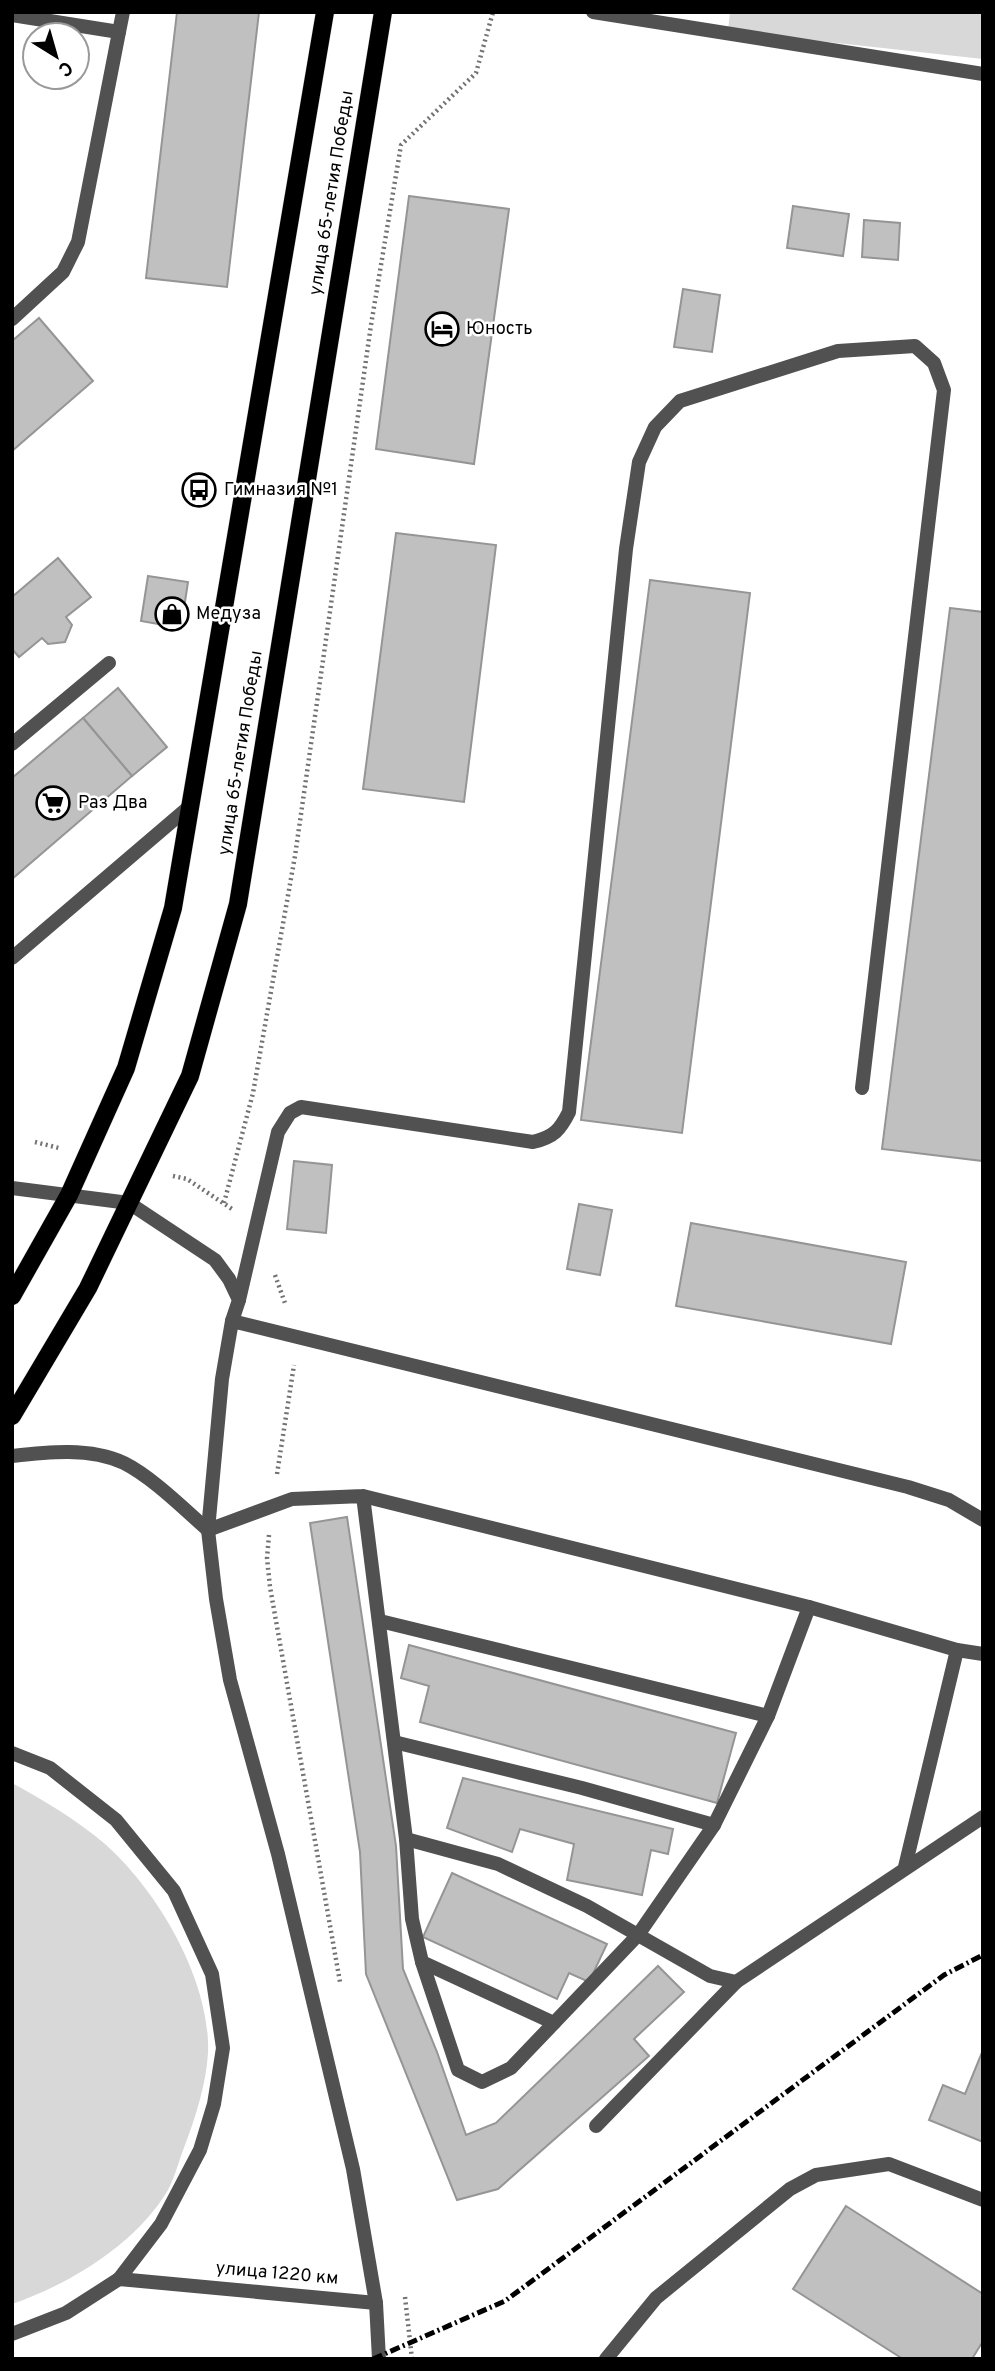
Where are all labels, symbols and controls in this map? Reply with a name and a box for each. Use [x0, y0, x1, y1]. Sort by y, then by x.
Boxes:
north arrow [21, 21, 91, 91]
text: С [53, 55, 77, 81]
street label: улица 65-летия Победы [304, 89, 360, 297]
hotel icon: Юность [423, 310, 461, 348]
place label: Юность [466, 318, 533, 341]
bus stop icon: Гимназия №1 [180, 471, 218, 509]
place label: Гимназия №1 [224, 479, 338, 502]
shop icon: Медуза [153, 595, 191, 633]
place label: Медуза [196, 603, 261, 626]
street label: улица 65-летия Победы [213, 649, 269, 857]
supermarket icon: Раз Два [34, 784, 72, 822]
place label: Раз Два [78, 792, 148, 815]
street label: улица 1220 км [215, 2257, 339, 2291]

